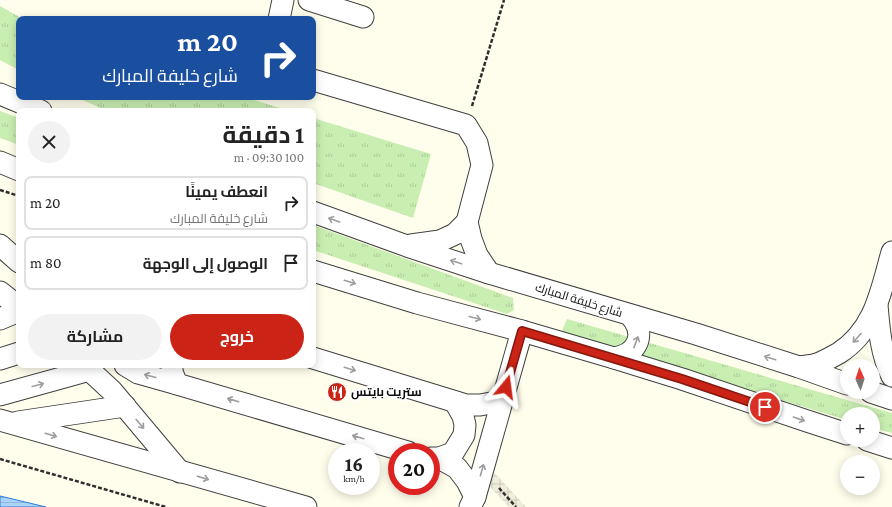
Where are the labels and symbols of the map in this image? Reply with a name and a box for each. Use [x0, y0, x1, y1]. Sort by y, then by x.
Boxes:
one-way arrow [328, 215, 340, 223]
one-way arrow [451, 258, 463, 266]
one-way arrow [344, 279, 357, 286]
street label: شارع خليفة المبارك [533, 280, 624, 321]
one-way arrow [468, 315, 481, 322]
one-way arrow [852, 333, 862, 343]
one-way arrow [633, 335, 640, 348]
one-way arrow [764, 354, 777, 361]
north arrow [840, 359, 880, 399]
one-way arrow [344, 366, 357, 373]
position arrow [485, 366, 527, 408]
one-way arrow [144, 372, 157, 380]
one-way arrow [31, 381, 44, 388]
restaurant icon: ستريت بايتس [326, 381, 348, 403]
place label: ستريت بايتس [351, 385, 422, 400]
pin [748, 390, 782, 424]
one-way arrow [227, 396, 240, 403]
one-way arrow [793, 416, 806, 423]
one-way arrow [135, 419, 144, 429]
one-way arrow [44, 432, 57, 439]
one-way arrow [351, 433, 364, 440]
speed limit sign: 20 [388, 443, 440, 495]
one-way arrow [479, 464, 486, 477]
one-way arrow [196, 475, 209, 482]

